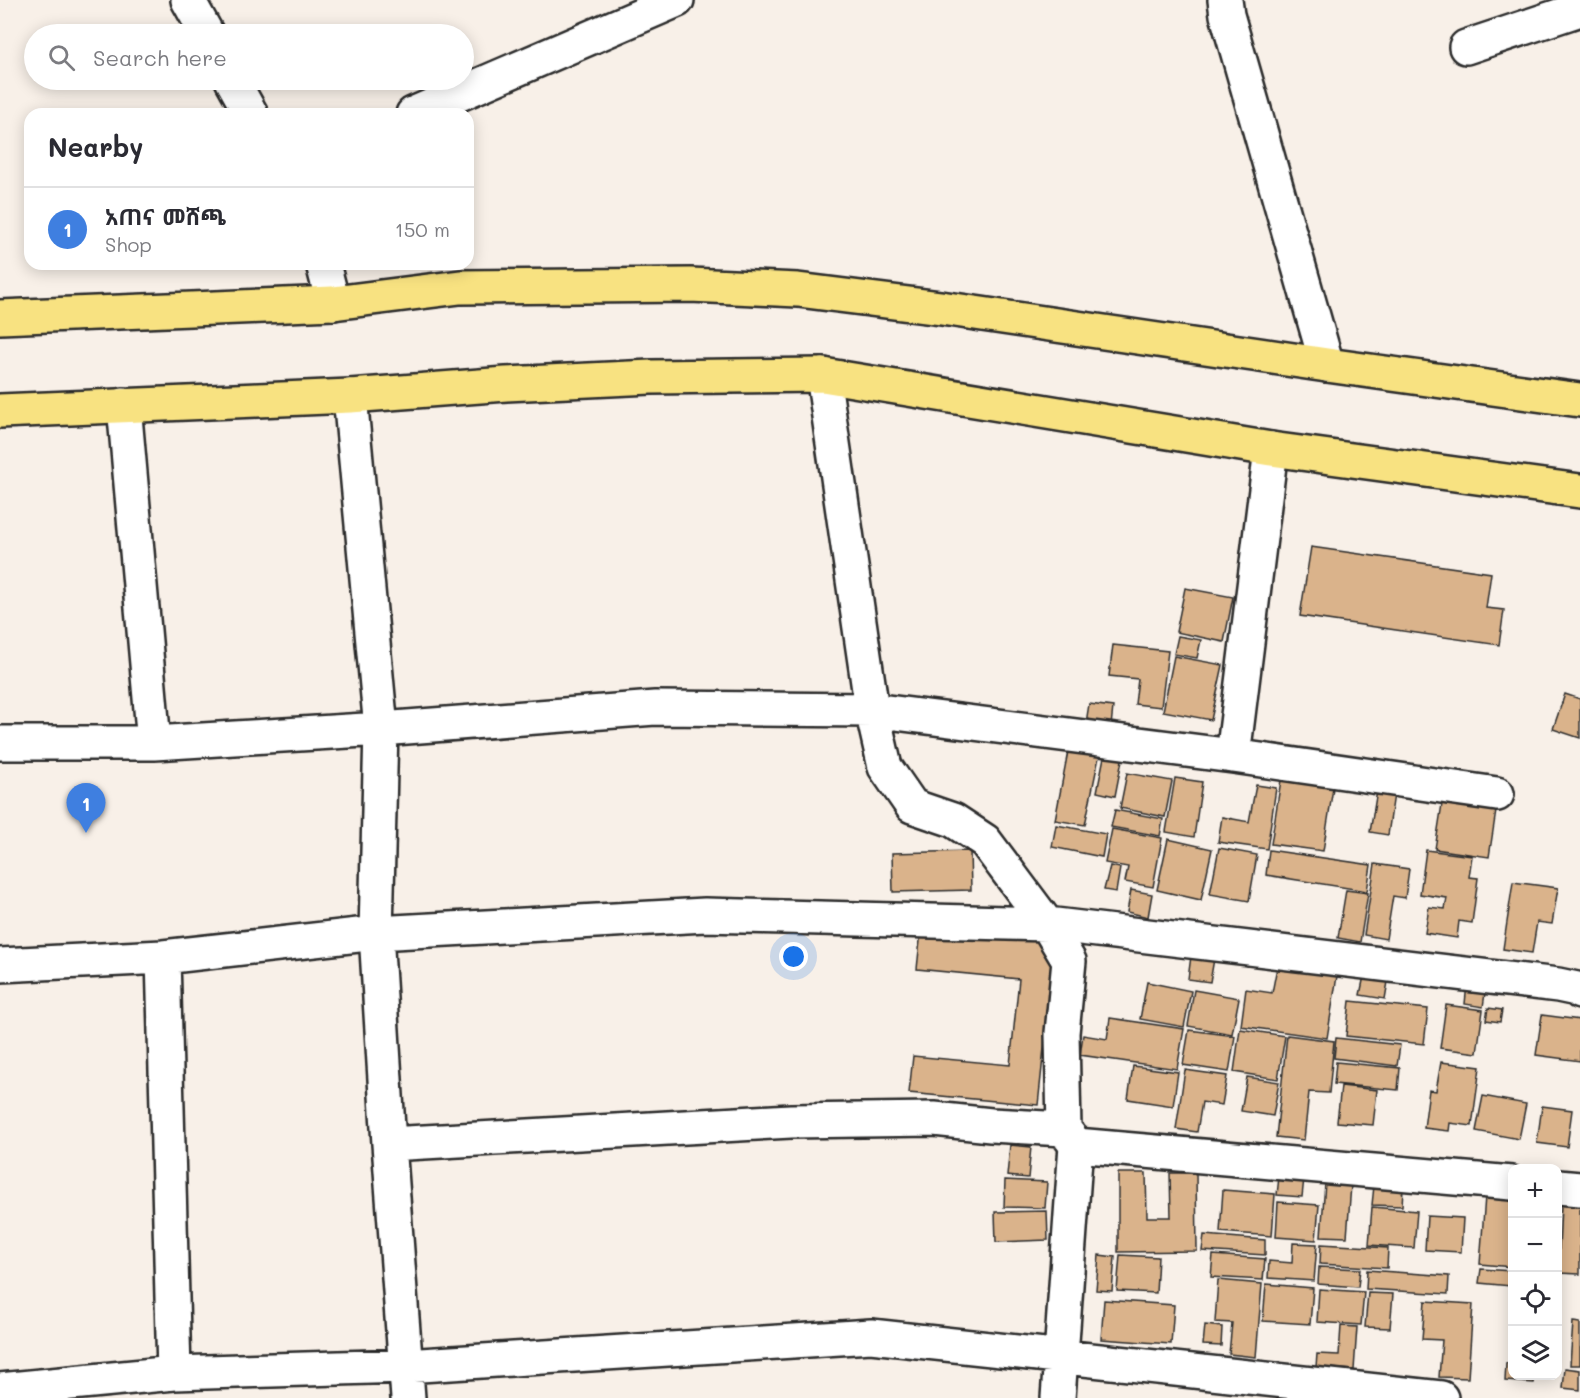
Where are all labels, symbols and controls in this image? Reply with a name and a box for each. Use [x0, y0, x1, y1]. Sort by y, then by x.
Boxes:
search box [24, 24, 474, 90]
icon: search [45, 41, 78, 74]
text: Search here [93, 43, 227, 72]
text: Nearby [48, 130, 143, 164]
text: አጠና መሸጫ [105, 202, 226, 231]
text: 1 [63, 216, 72, 242]
text: 150 m [395, 216, 450, 242]
text: Shop [105, 231, 152, 257]
pin: 1 [66, 784, 106, 833]
your location [779, 942, 808, 971]
map controls [1508, 1164, 1562, 1380]
button: + [1508, 1164, 1562, 1218]
button: − [1508, 1218, 1562, 1272]
button: locate [1508, 1272, 1562, 1326]
button: layers [1508, 1326, 1562, 1380]

